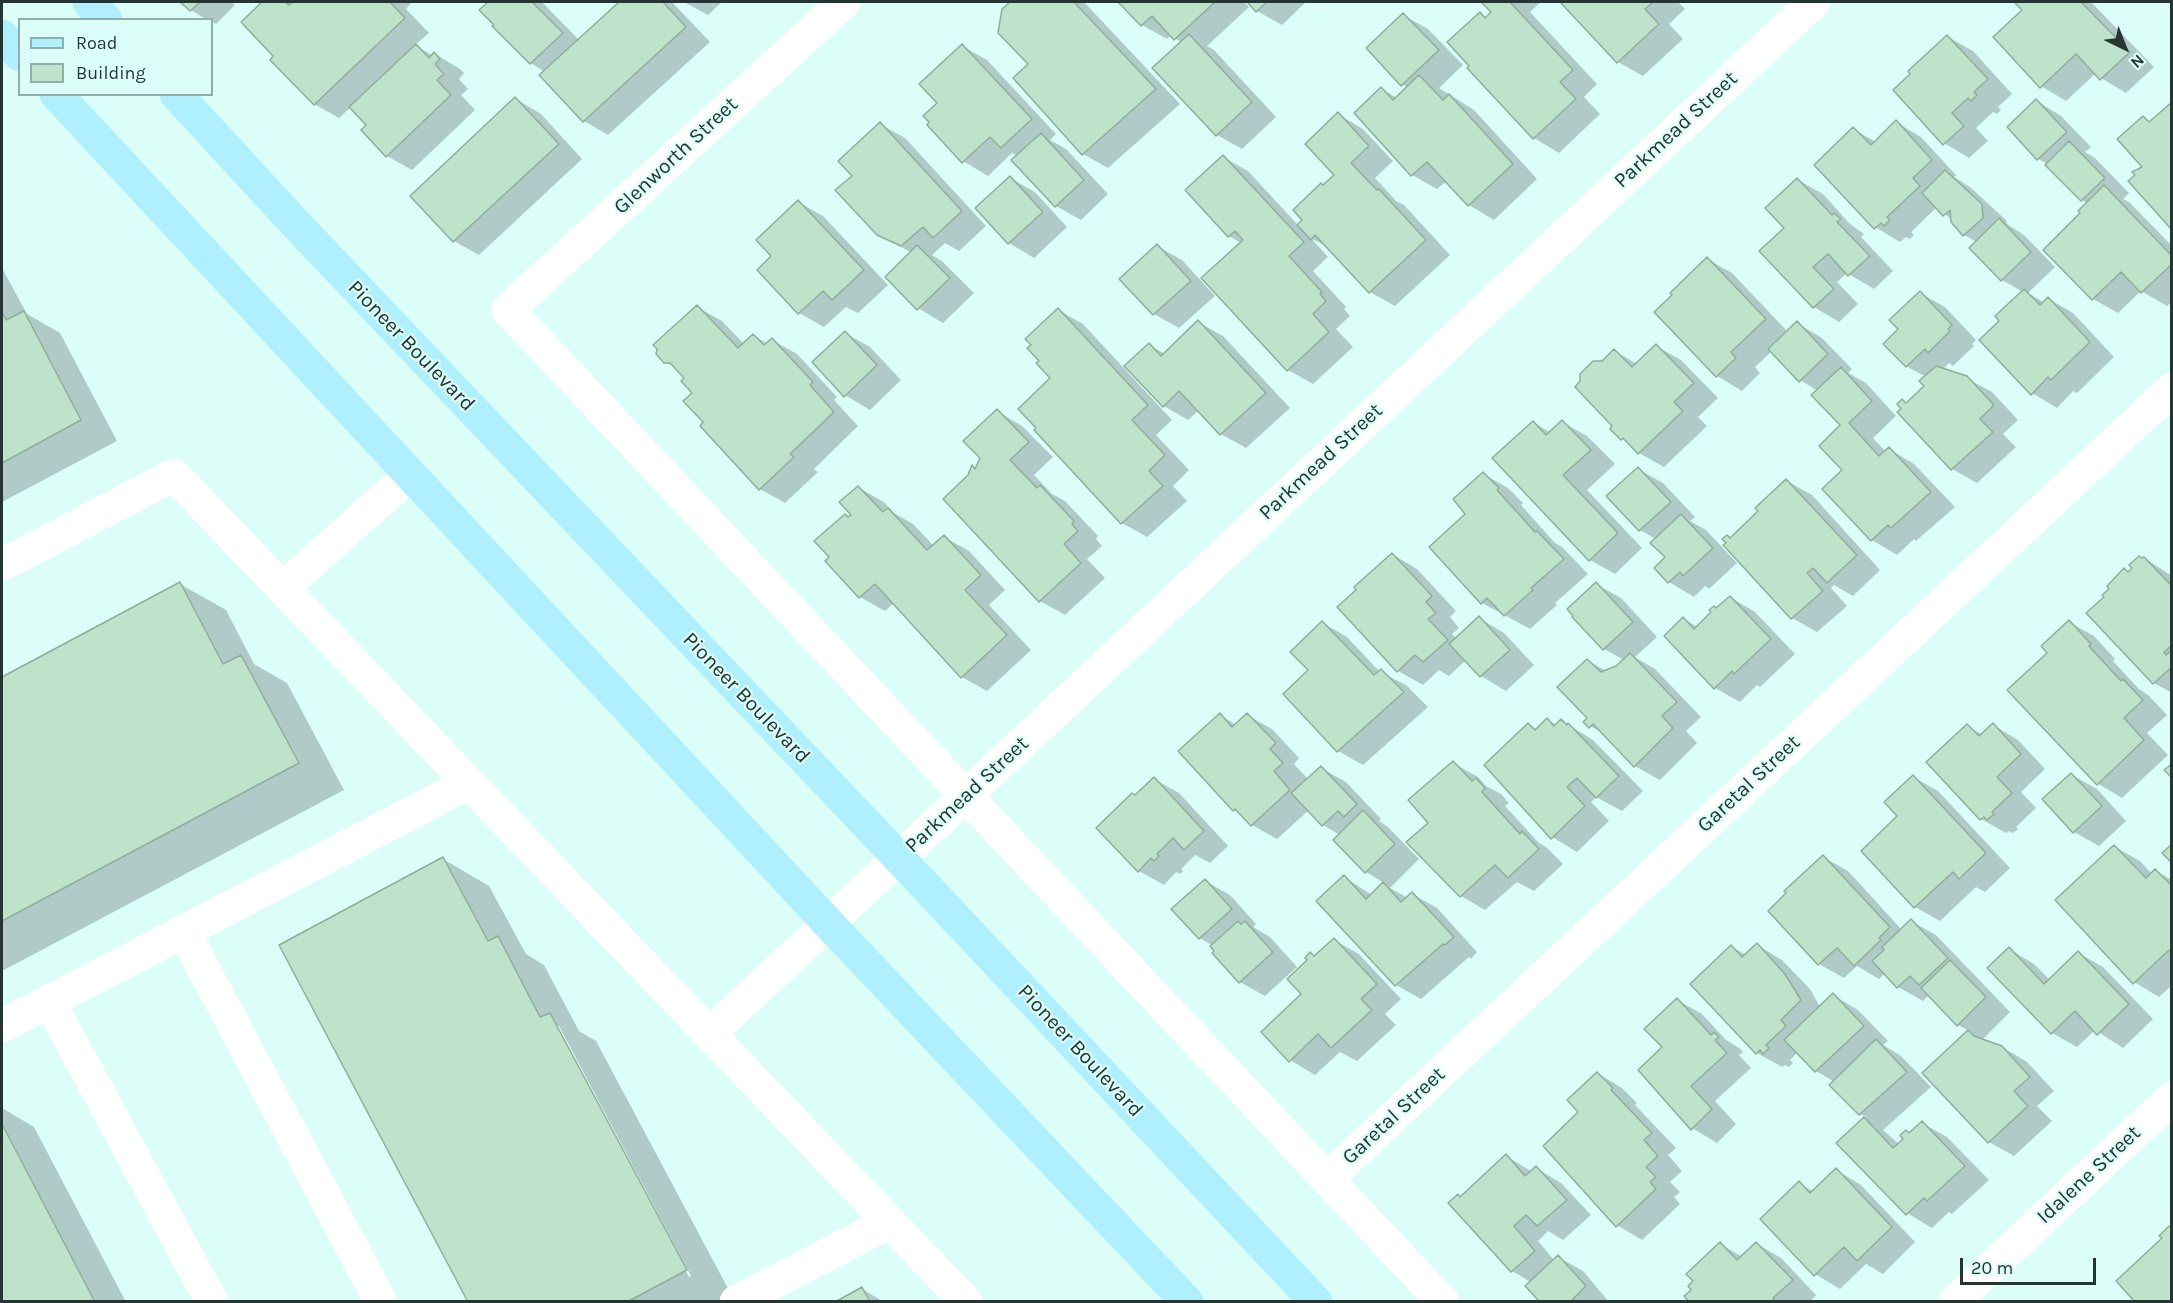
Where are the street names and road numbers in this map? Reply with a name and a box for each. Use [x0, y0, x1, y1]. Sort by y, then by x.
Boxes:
street label: Parkmead Street [1609, 66, 1743, 194]
street label: Glenworth Street [609, 92, 743, 220]
street label: Pioneer Boulevard [342, 275, 480, 417]
street label: Parkmead Street [1254, 398, 1388, 526]
street label: Pioneer Boulevard [677, 627, 815, 769]
street label: Garetal Street [1692, 730, 1806, 838]
street label: Parkmead Street [900, 731, 1034, 859]
street label: Pioneer Boulevard [1012, 979, 1148, 1123]
street label: Garetal Street [1337, 1062, 1451, 1170]
street label: Idalene Street [2032, 1121, 2146, 1229]

